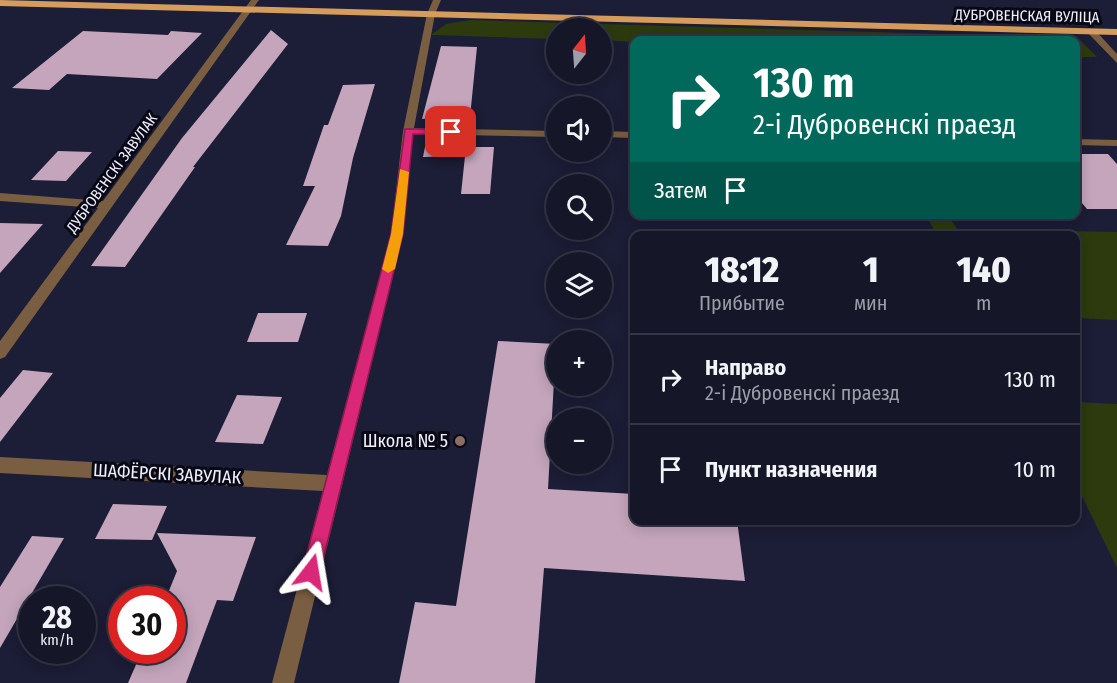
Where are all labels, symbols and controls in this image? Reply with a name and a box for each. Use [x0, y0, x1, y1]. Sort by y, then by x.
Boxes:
street label: ДУБРОВЕНСКАЯ ВУЛІЦА [953, 6, 1100, 26]
north arrow [546, 18, 612, 84]
map controls [546, 18, 612, 474]
text: 130 m [753, 58, 854, 108]
icon: right [654, 60, 732, 138]
button: sound [546, 96, 612, 162]
pin [425, 106, 476, 157]
text: 2-і Дубровенскі праезд [753, 109, 1016, 141]
street label: ДУБРОВЕНСКІ ЗАВУЛАК [62, 110, 161, 237]
icon: arrive [434, 115, 467, 148]
button: search [546, 174, 612, 240]
icon: arrive [719, 174, 752, 207]
text: Затем [654, 177, 707, 204]
text: 18:12 [705, 248, 779, 292]
text: 1 [863, 248, 879, 292]
text: 140 [957, 248, 1011, 292]
button: layers [546, 252, 612, 318]
text: Прибытие [699, 291, 785, 315]
text: мин [854, 291, 888, 315]
text: m [976, 291, 991, 315]
button: + [546, 330, 612, 396]
text: Направо [705, 354, 786, 381]
icon: right [654, 363, 687, 396]
text: 130 m [1004, 366, 1056, 393]
text: 2-і Дубровенскі праезд [705, 381, 900, 405]
button: − [546, 408, 612, 474]
place label: Школа № 5 [363, 430, 448, 452]
marker: Школа № 5 [453, 434, 467, 448]
icon: arrive [654, 453, 687, 486]
text: Пункт назначения [705, 456, 877, 483]
text: 10 m [1014, 456, 1056, 483]
street label: ШАФЁРСКІ ЗАВУЛАК [92, 459, 242, 489]
position arrow [279, 540, 343, 604]
speed limit sign: 30 [108, 586, 186, 664]
text: 28 [42, 600, 72, 636]
text: km/h [40, 631, 74, 649]

